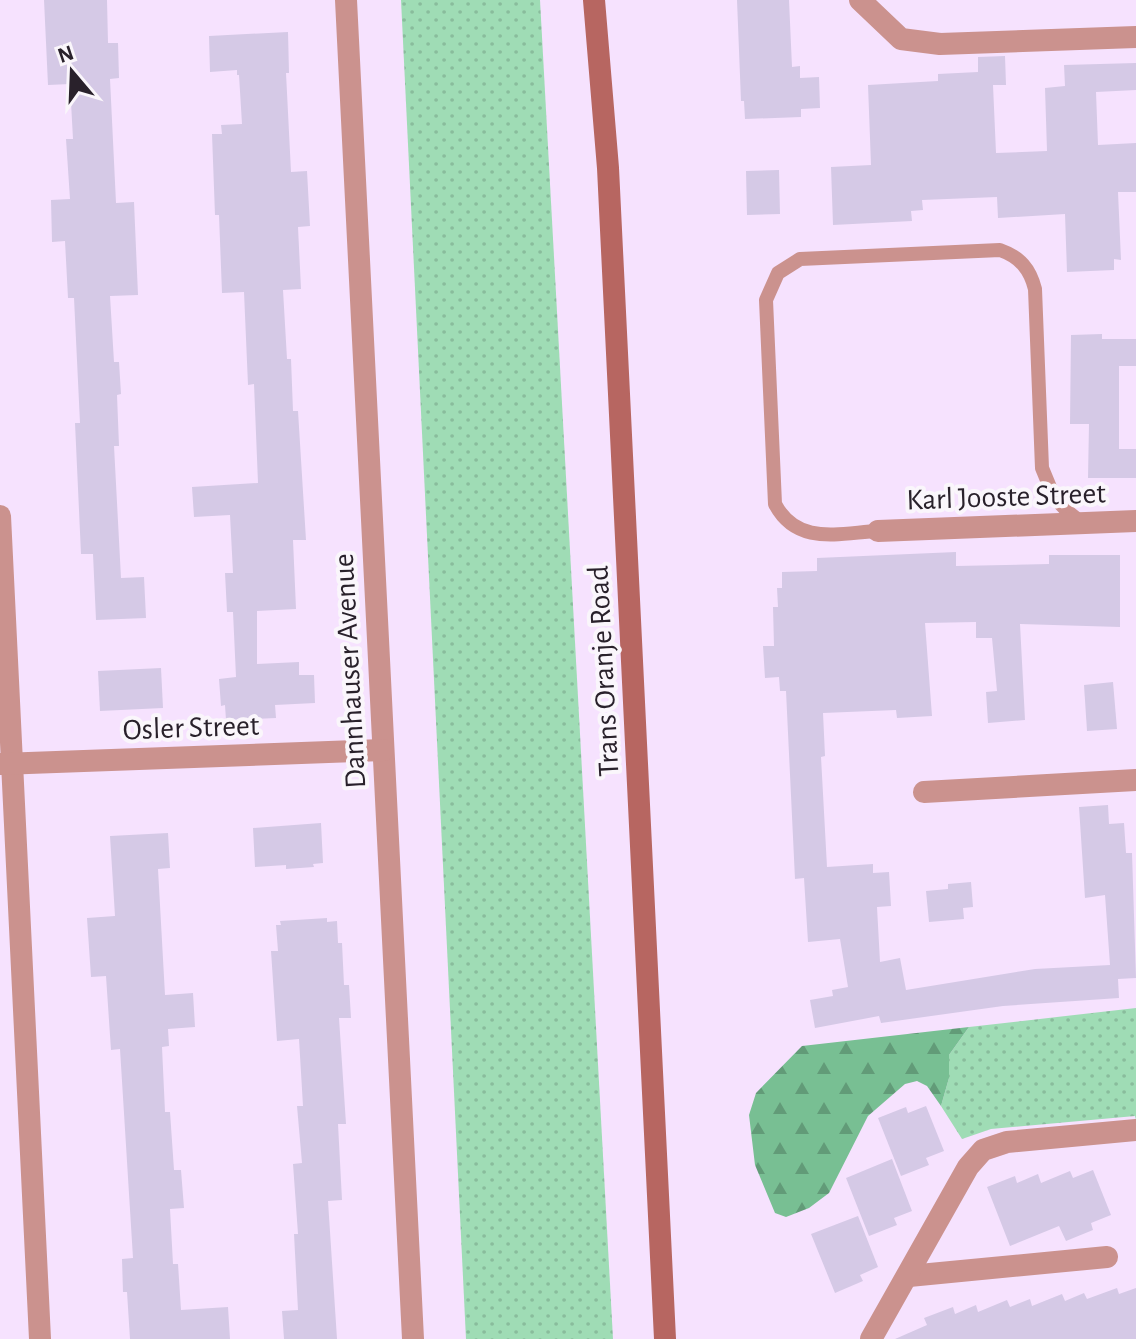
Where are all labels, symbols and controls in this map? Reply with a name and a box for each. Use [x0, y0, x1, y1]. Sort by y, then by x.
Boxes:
north arrow [32, 32, 112, 112]
text: N [55, 41, 77, 67]
street label: Karl Jooste Street [906, 479, 1107, 515]
street label: Dannhauser Avenue [329, 553, 371, 789]
street label: Trans Oranje Road [583, 565, 625, 777]
street label: Osler Street [122, 711, 260, 745]

